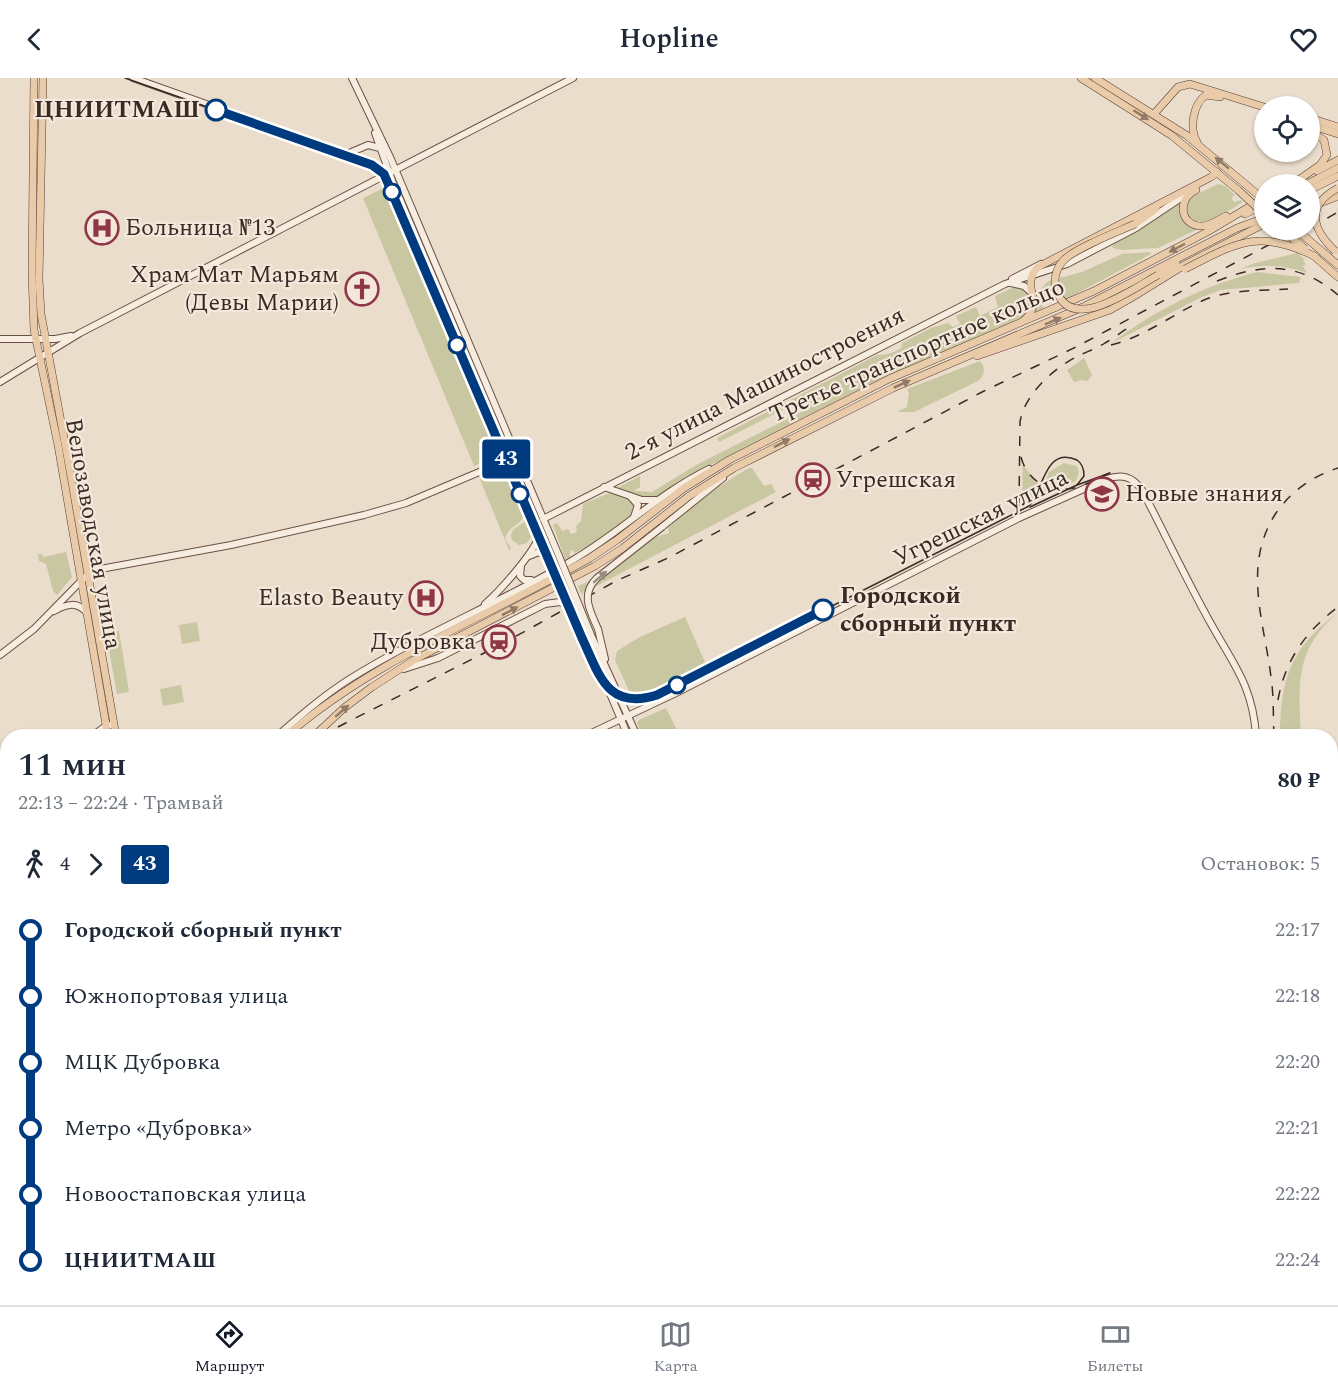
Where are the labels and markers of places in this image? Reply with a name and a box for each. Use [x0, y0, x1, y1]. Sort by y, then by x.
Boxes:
place label: ЦНИИТМАШ [34, 92, 200, 128]
marker: ЦНИИТМАШ [205, 99, 227, 121]
unlabelled marker [383, 183, 401, 201]
hospital icon: Больница №13 [84, 210, 120, 246]
place label: Больница №13 [125, 210, 275, 246]
place label: Храм Мат Марьям (Девы Марии) [130, 257, 339, 321]
church icon: Храм Мат Марьям (Девы Марии) [344, 271, 380, 307]
unlabelled marker [448, 336, 466, 354]
station icon: Угрешская [795, 462, 831, 498]
place label: Угрешская [836, 462, 956, 498]
school or university icon: Новые знания [1084, 476, 1120, 512]
place label: Новые знания [1125, 476, 1283, 512]
unlabelled marker [511, 485, 529, 503]
place label: Городской сборный пункт [840, 578, 1016, 642]
place label: Elasto Beauty [258, 580, 404, 616]
hospital icon: Elasto Beauty [408, 580, 444, 616]
marker: Городской сборный пункт [812, 599, 834, 621]
place label: Дубровка [371, 624, 476, 660]
station icon: Дубровка [481, 624, 517, 660]
unlabelled marker [668, 676, 686, 694]

